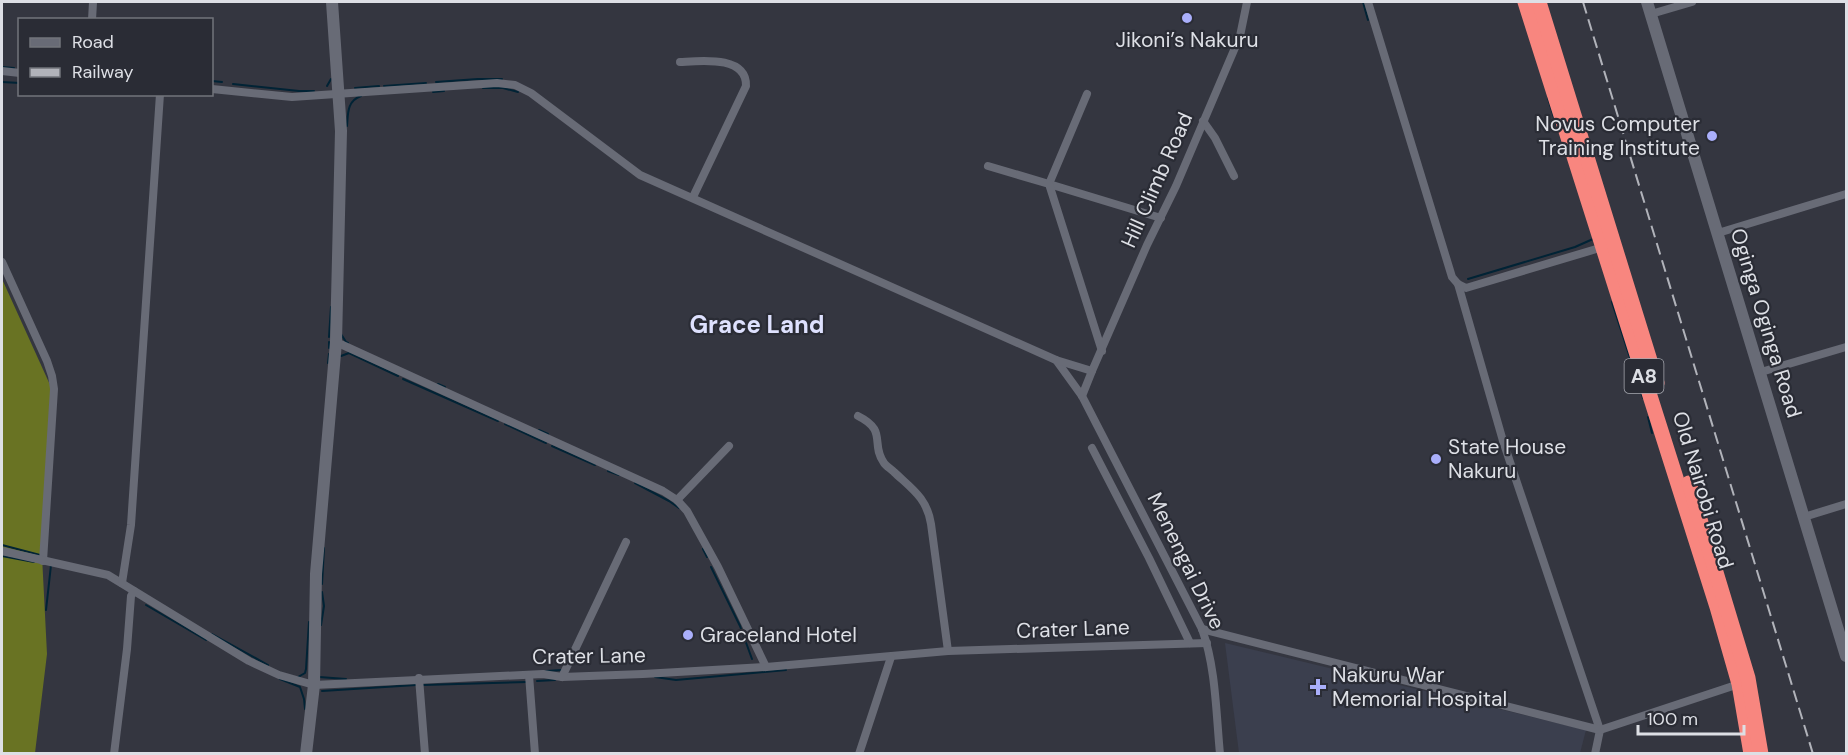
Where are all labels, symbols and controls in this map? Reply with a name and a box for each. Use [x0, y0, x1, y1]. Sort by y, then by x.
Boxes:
marker: Jikoni’s Nakuru [1180, 11, 1194, 25]
legend [18, 18, 213, 96]
place label: Jikoni’s Nakuru [1116, 26, 1258, 54]
text: Road [72, 30, 114, 54]
text: Railway [72, 60, 134, 84]
street label: Hill Climb Road [1115, 108, 1199, 252]
place label: Novus Computer Training Institute [1535, 110, 1700, 162]
marker: Novus Computer Training Institute [1705, 129, 1719, 143]
street label: Oginga Oginga Road [1724, 225, 1808, 421]
district label: Grace Land [689, 309, 825, 340]
road number: A8 [1624, 359, 1664, 393]
street label: Old Nairobi Road [1666, 408, 1740, 572]
place label: State House Nakuru [1448, 433, 1566, 485]
marker: State House Nakuru [1429, 452, 1443, 466]
street label: Menengai Drive [1141, 488, 1231, 634]
street label: Crater Lane [1016, 613, 1130, 645]
place label: Graceland Hotel [700, 621, 857, 649]
marker: Graceland Hotel [681, 628, 695, 642]
street label: Crater Lane [532, 641, 646, 671]
place label: Nakuru War Memorial Hospital [1332, 661, 1507, 713]
marker: Nakuru War Memorial Hospital [1309, 678, 1327, 696]
scale bar [1638, 698, 1744, 736]
text: 100 m [1647, 707, 1698, 731]

